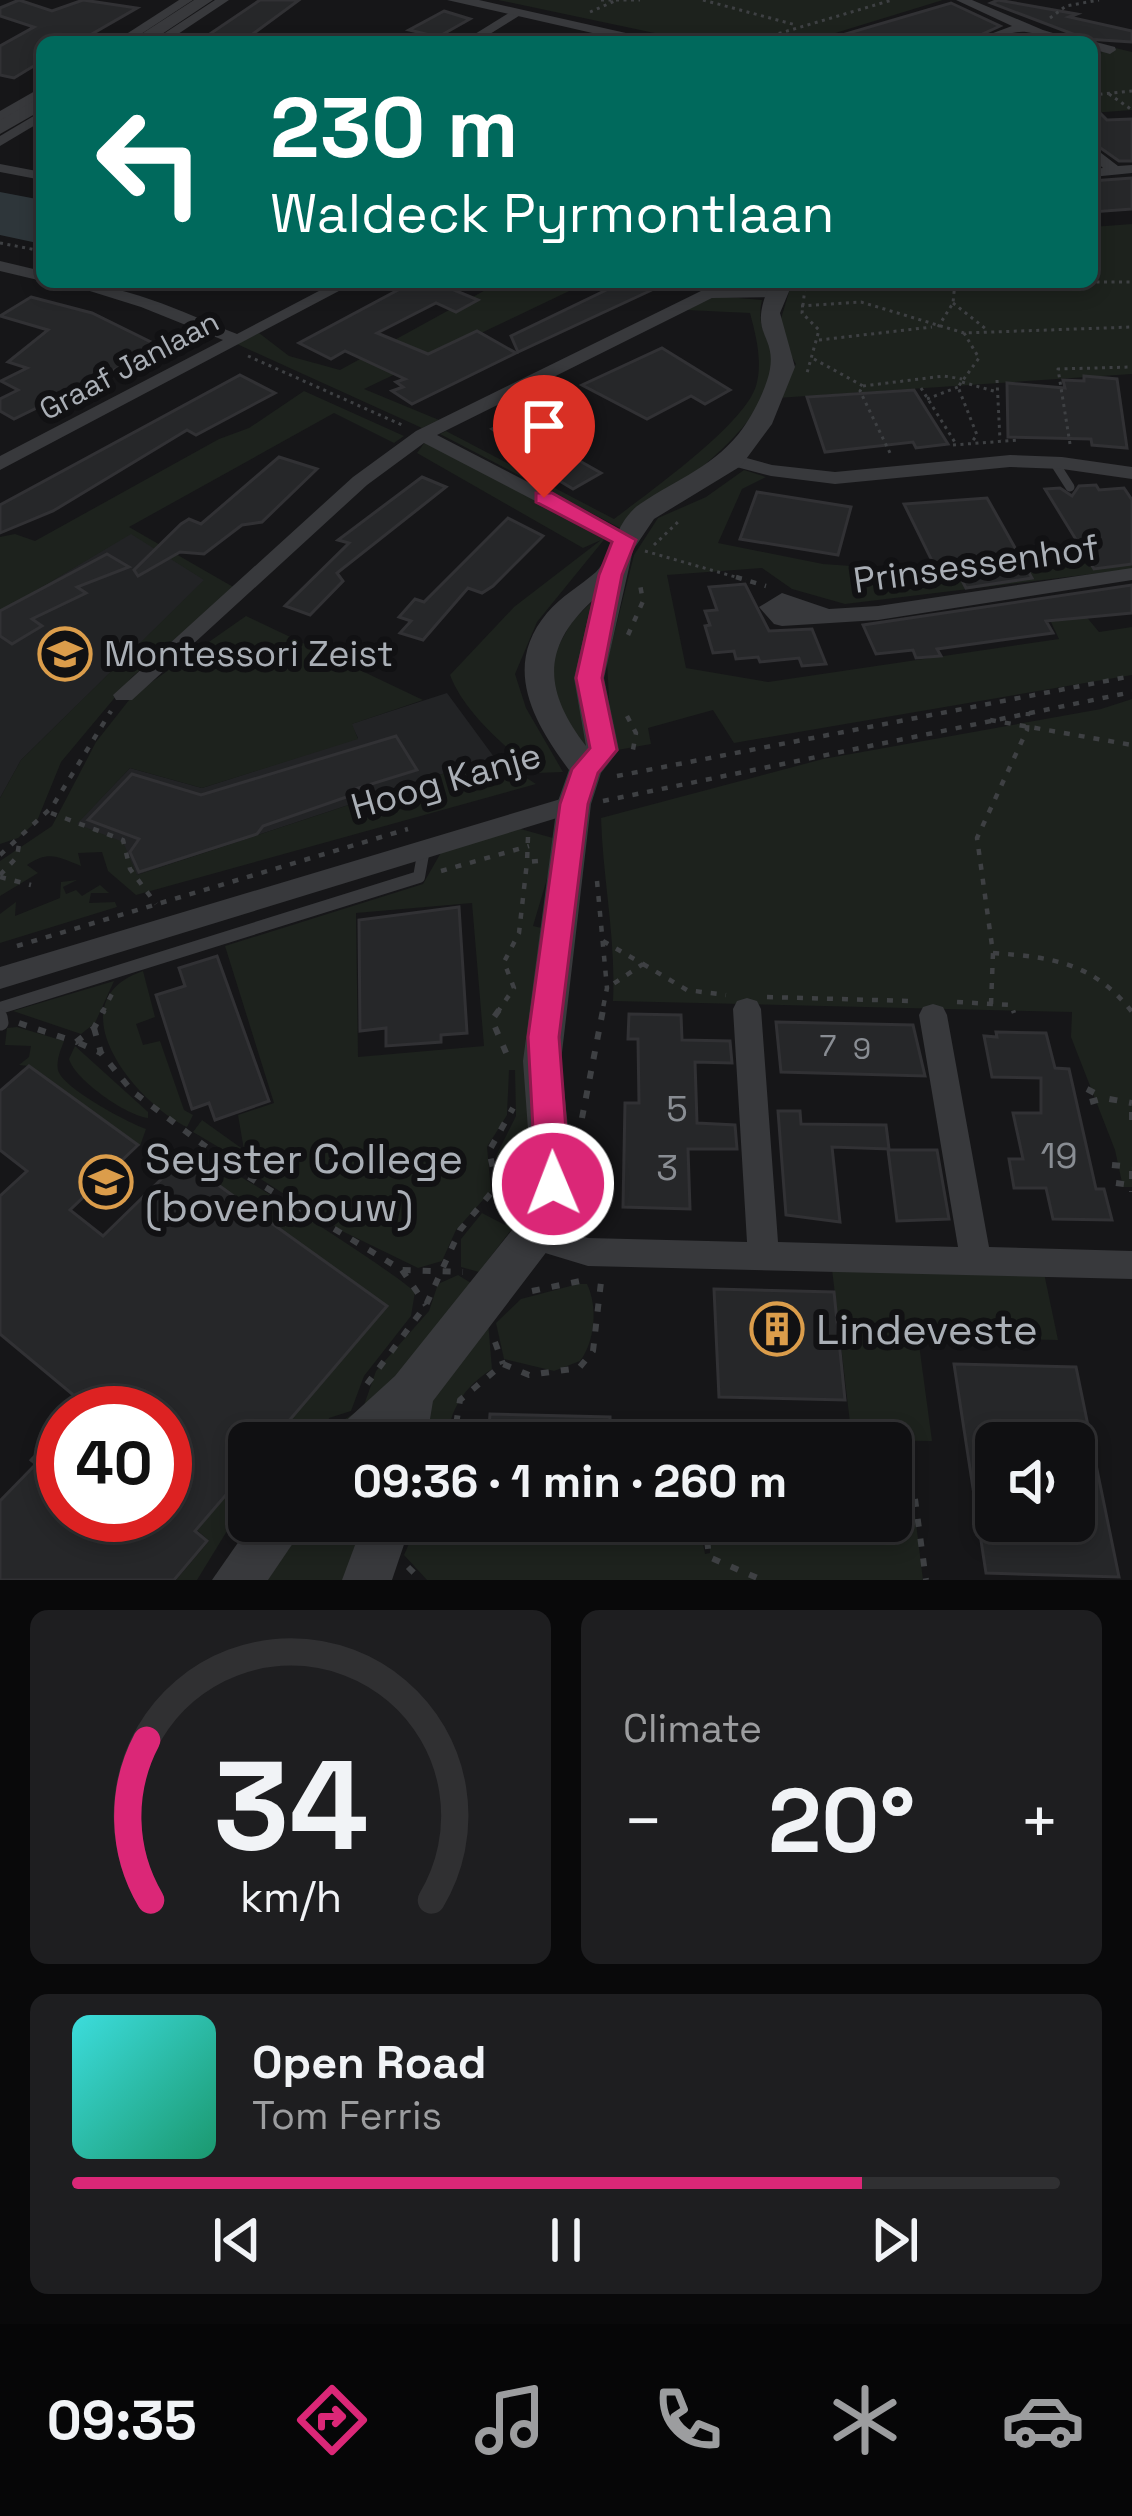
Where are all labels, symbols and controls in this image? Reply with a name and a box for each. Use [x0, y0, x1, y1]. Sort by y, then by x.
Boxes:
text: 230 m [270, 74, 518, 182]
icon: left [72, 84, 228, 240]
text: Waldeck Pyrmontlaan [270, 179, 834, 248]
street label: Graaf Janlaan [32, 301, 226, 429]
pin [493, 375, 595, 498]
icon: arrive [511, 393, 577, 459]
street label: Prinsessenhof [850, 524, 1102, 604]
school or university icon: Montessori Zeist [37, 626, 93, 682]
place label: Montessori Zeist [104, 631, 394, 677]
street label: Hoog Kanje [346, 732, 546, 830]
house number: 7 [820, 1026, 836, 1065]
house number: 9 [853, 1029, 871, 1068]
house number: 5 [666, 1086, 688, 1132]
position arrow [490, 1121, 616, 1247]
place label: Seyster College (bovenbouw) [145, 1132, 463, 1233]
house number: 19 [1040, 1133, 1078, 1179]
house number: 3 [656, 1145, 678, 1191]
school or university icon: Seyster College (bovenbouw) [78, 1154, 134, 1210]
building icon: Lindeveste [749, 1301, 805, 1357]
place label: Lindeveste [816, 1303, 1038, 1356]
speed limit sign: 40 [36, 1386, 192, 1542]
map controls [975, 1422, 1095, 1542]
button: sound [975, 1422, 1095, 1542]
text: 09:36 · 1 min · 260 m [353, 1453, 787, 1510]
text: Climate [623, 1704, 762, 1753]
text: 34 [213, 1726, 368, 1885]
text: 20° [768, 1763, 915, 1878]
text: − [623, 1779, 664, 1863]
text: + [1019, 1779, 1060, 1863]
text: km/h [239, 1870, 342, 1925]
text: Open Road [252, 2034, 487, 2091]
text: Tom Ferris [252, 2091, 442, 2140]
icon: previous [204, 2207, 270, 2273]
icon: pause [533, 2207, 599, 2273]
icon: next [862, 2207, 928, 2273]
icon: directions [290, 2378, 374, 2462]
icon: music [468, 2378, 552, 2462]
icon: phone [646, 2378, 730, 2462]
icon: climate [823, 2378, 907, 2462]
icon: car [1001, 2378, 1085, 2462]
text: 09:35 [47, 2386, 197, 2455]

